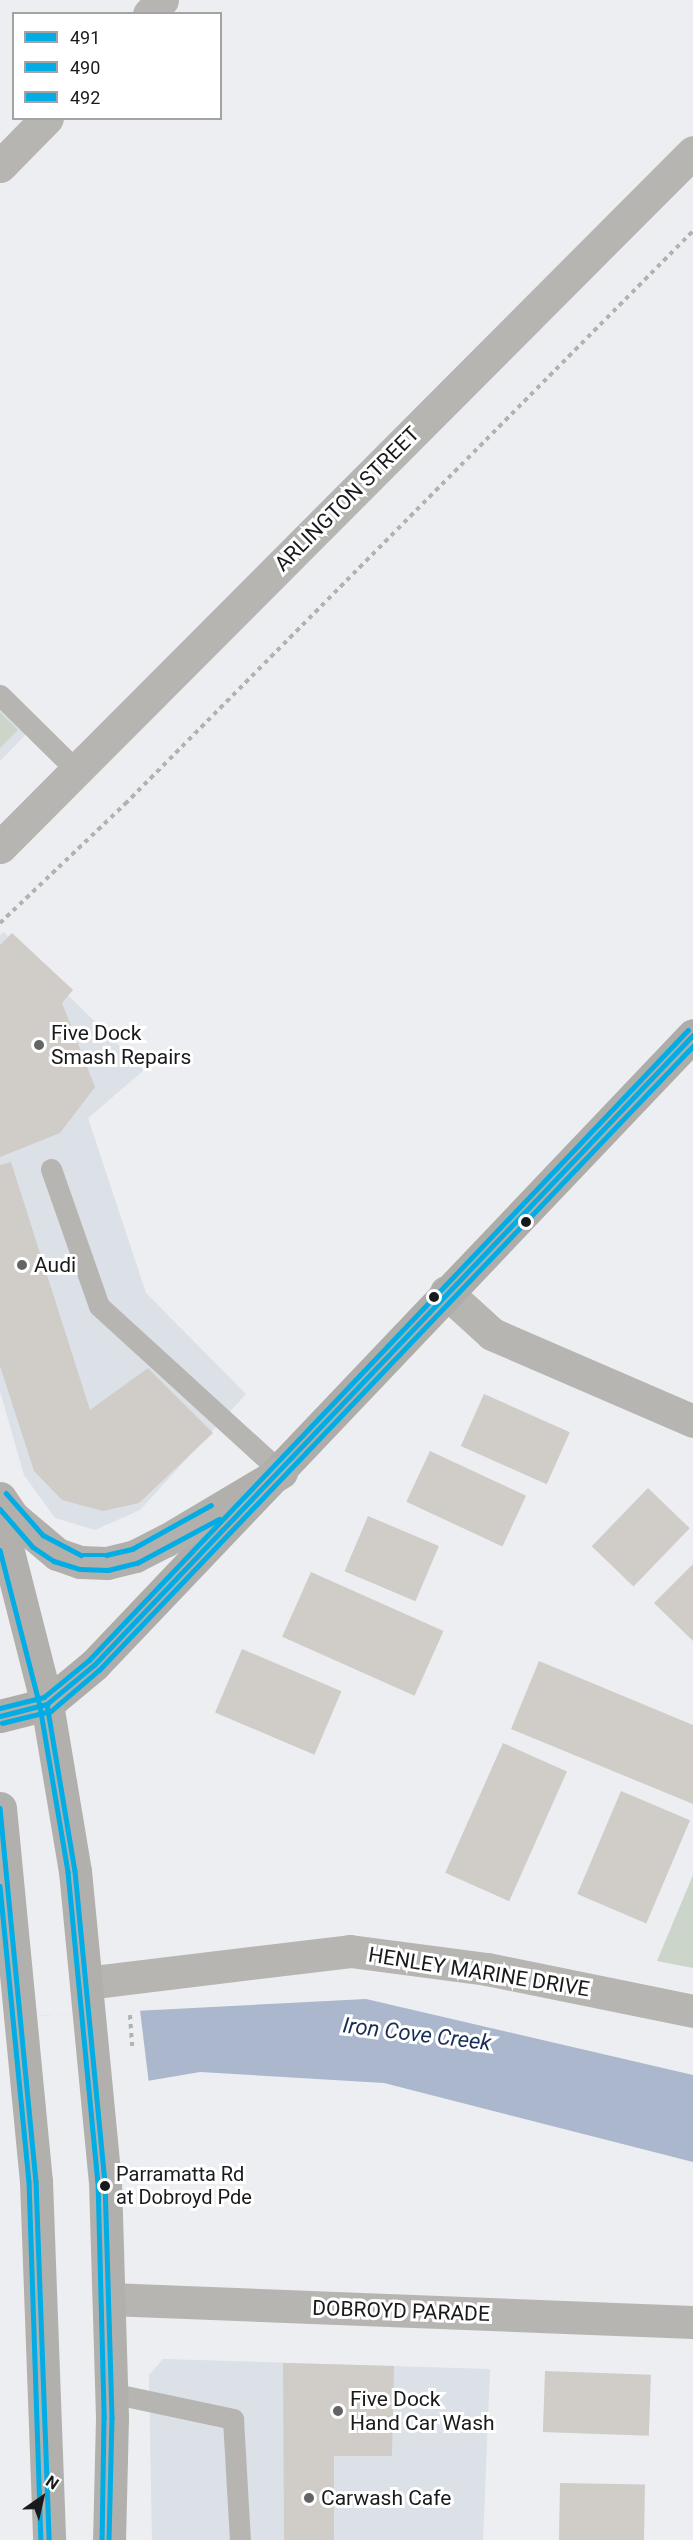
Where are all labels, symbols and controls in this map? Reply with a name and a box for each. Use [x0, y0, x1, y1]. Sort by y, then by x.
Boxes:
legend [12, 12, 222, 120]
text: 491 [70, 27, 100, 48]
text: 490 [70, 57, 100, 78]
text: 492 [70, 87, 100, 108]
street label: ARLINGTON STREET [269, 421, 425, 577]
place label: Five Dock Smash Repairs [51, 1020, 191, 1070]
marker: Five Dock Smash Repairs [32, 1038, 46, 1052]
unlabelled marker [520, 1216, 532, 1228]
place label: Audi [34, 1252, 76, 1278]
marker: Audi [15, 1258, 29, 1272]
unlabelled marker [428, 1291, 440, 1303]
street label: HENLEY MARINE DRIVE [367, 1942, 591, 2002]
water label: Iron Cove Creek [341, 2012, 493, 2056]
place label: Parramatta Rd at Dobroyd Pde [116, 2162, 252, 2209]
marker: Parramatta Rd at Dobroyd Pde [99, 2180, 111, 2192]
street label: DOBROYD PARADE [312, 2295, 490, 2327]
place label: Five Dock Hand Car Wash [350, 2386, 495, 2436]
marker: Five Dock Hand Car Wash [331, 2404, 345, 2418]
north arrow [12, 2468, 72, 2528]
text: N [42, 2472, 62, 2494]
place label: Carwash Cafe [321, 2485, 451, 2511]
marker: Carwash Cafe [302, 2491, 316, 2505]

